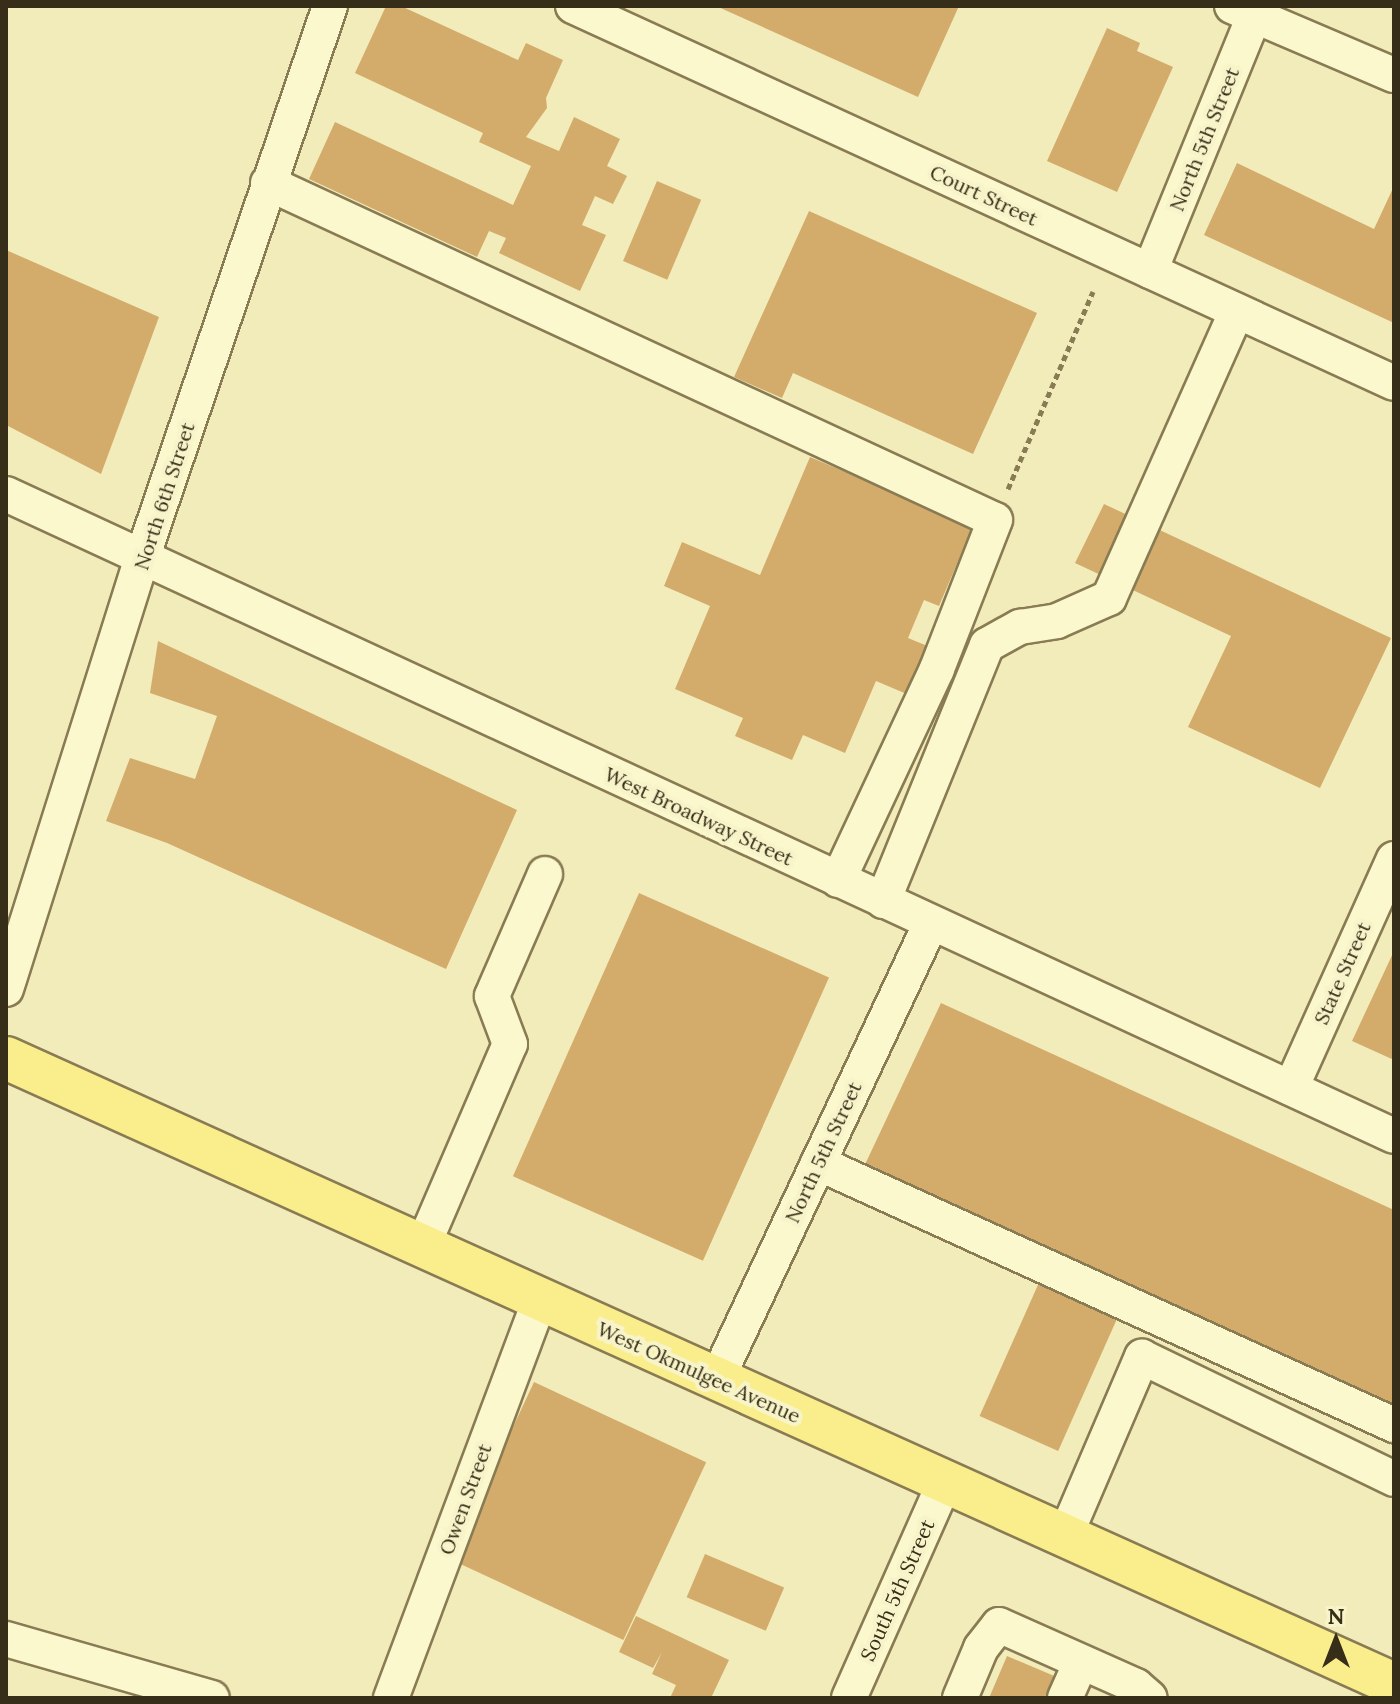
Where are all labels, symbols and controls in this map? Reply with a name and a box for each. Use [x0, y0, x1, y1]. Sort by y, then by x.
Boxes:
street label: North 5th Street [1164, 64, 1244, 214]
street label: Court Street [926, 160, 1042, 230]
street label: North 6th Street [129, 419, 199, 573]
street label: West Broadway Street [601, 762, 797, 870]
street label: State Street [1309, 918, 1375, 1028]
street label: North 5th Street [780, 1078, 866, 1226]
street label: West Okmulgee Avenue [594, 1316, 804, 1428]
street label: Owen Street [434, 1440, 496, 1558]
street label: South 5th Street [855, 1515, 939, 1665]
north arrow [1296, 1600, 1376, 1680]
text: N [1327, 1602, 1345, 1630]

